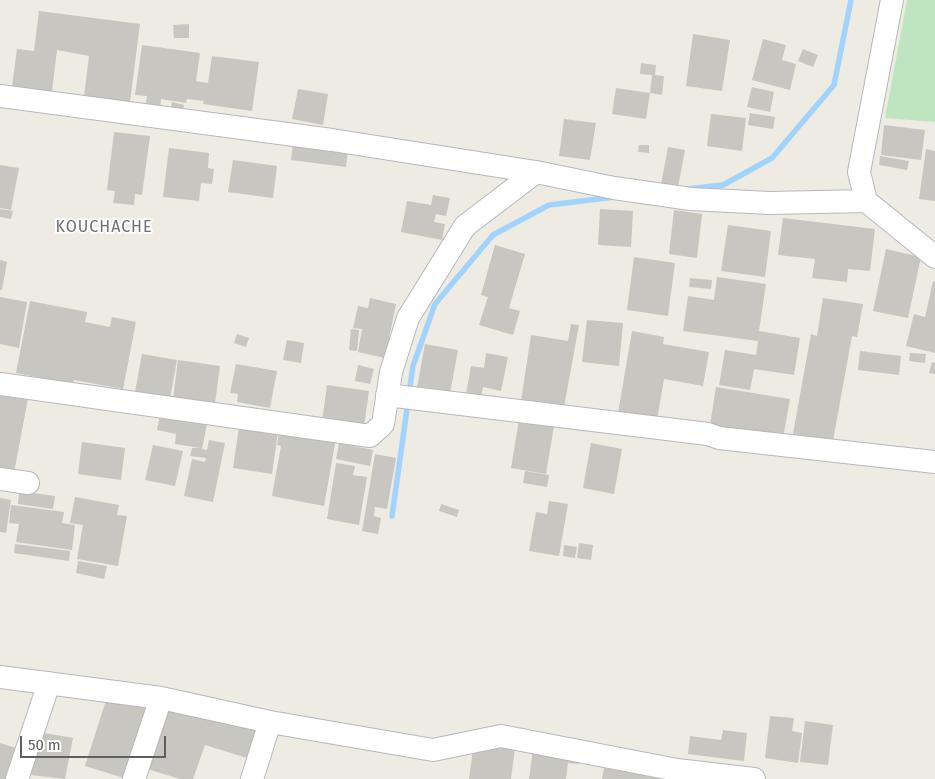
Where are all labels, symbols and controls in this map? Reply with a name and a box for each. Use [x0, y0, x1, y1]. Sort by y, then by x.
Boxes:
district label: KOUCHACHE [54, 218, 154, 238]
scale bar [22, 726, 169, 758]
text: 50 m [28, 736, 61, 754]

